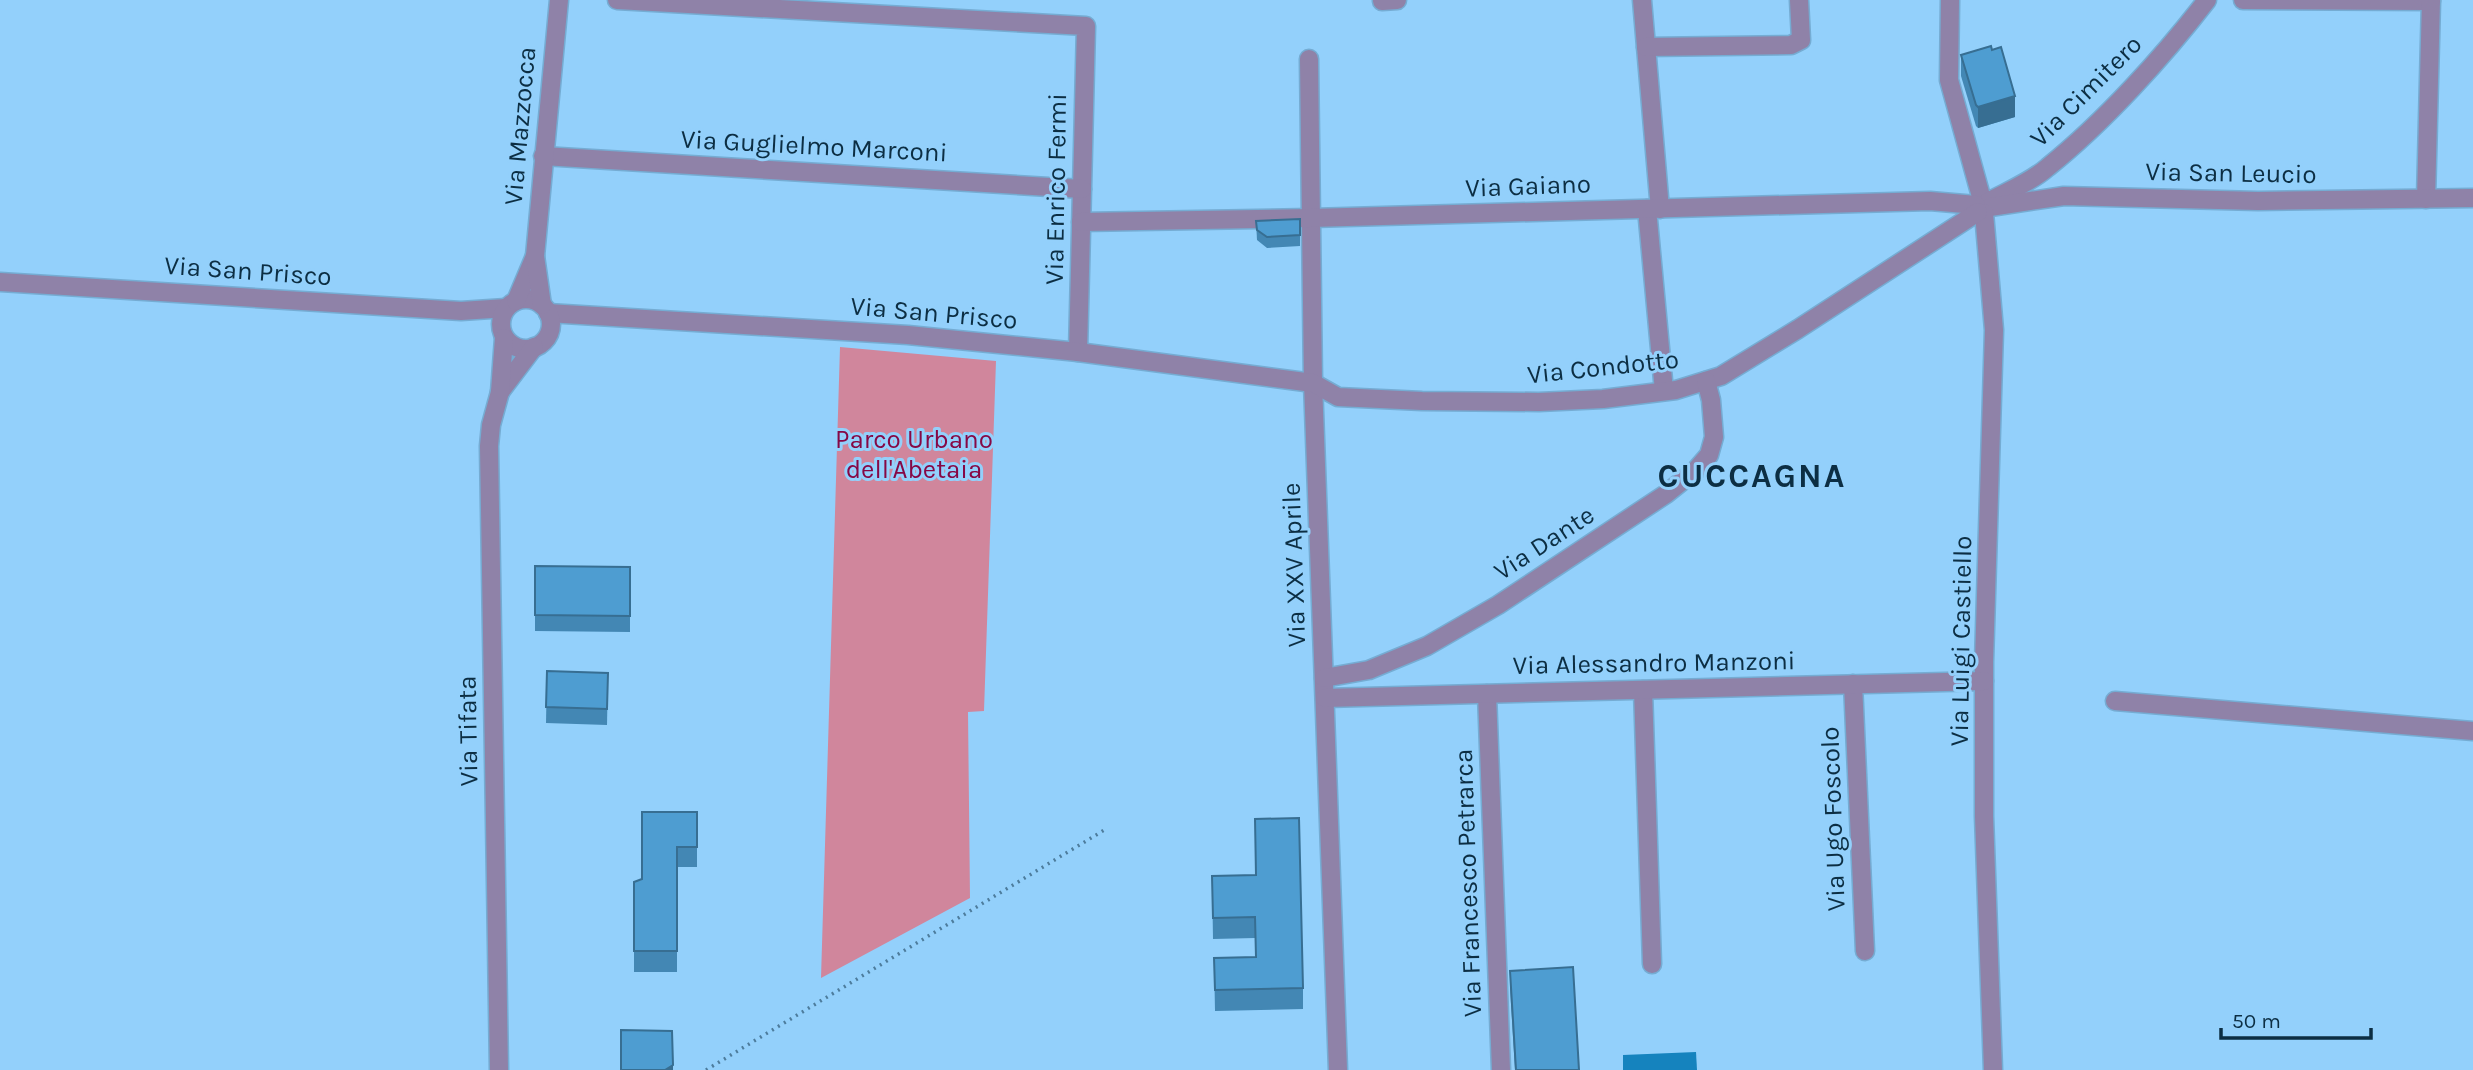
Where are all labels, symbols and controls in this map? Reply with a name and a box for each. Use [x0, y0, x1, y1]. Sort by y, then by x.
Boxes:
street label: Via Cimitero [2024, 29, 2148, 153]
street label: Via Mazzocca [498, 45, 542, 207]
street label: Via Enrico Fermi [1039, 93, 1073, 285]
street label: Via Guglielmo Marconi [680, 124, 948, 168]
street label: Via San Leucio [2145, 156, 2317, 190]
street label: Via Gaiano [1465, 168, 1591, 204]
street label: Via San Prisco [163, 250, 333, 292]
street label: Via San Prisco [849, 290, 1019, 336]
street label: Via Condotto [1526, 344, 1680, 390]
park label: Parco Urbano dell'Abetaia [835, 424, 993, 485]
district label: CUCCAGNA [1658, 457, 1846, 495]
street label: Via XXV Aprile [1276, 482, 1312, 648]
street label: Via Dante [1488, 499, 1600, 587]
street label: Via Luigi Castiello [1944, 535, 1978, 747]
street label: Via Alessandro Manzoni [1512, 645, 1796, 681]
street label: Via Tifata [452, 675, 484, 787]
street label: Via Ugo Foscolo [1814, 726, 1852, 912]
street label: Via Francesco Petrarca [1448, 748, 1488, 1018]
scale bar [2221, 996, 2372, 1040]
text: 50 m [2232, 1009, 2281, 1033]

